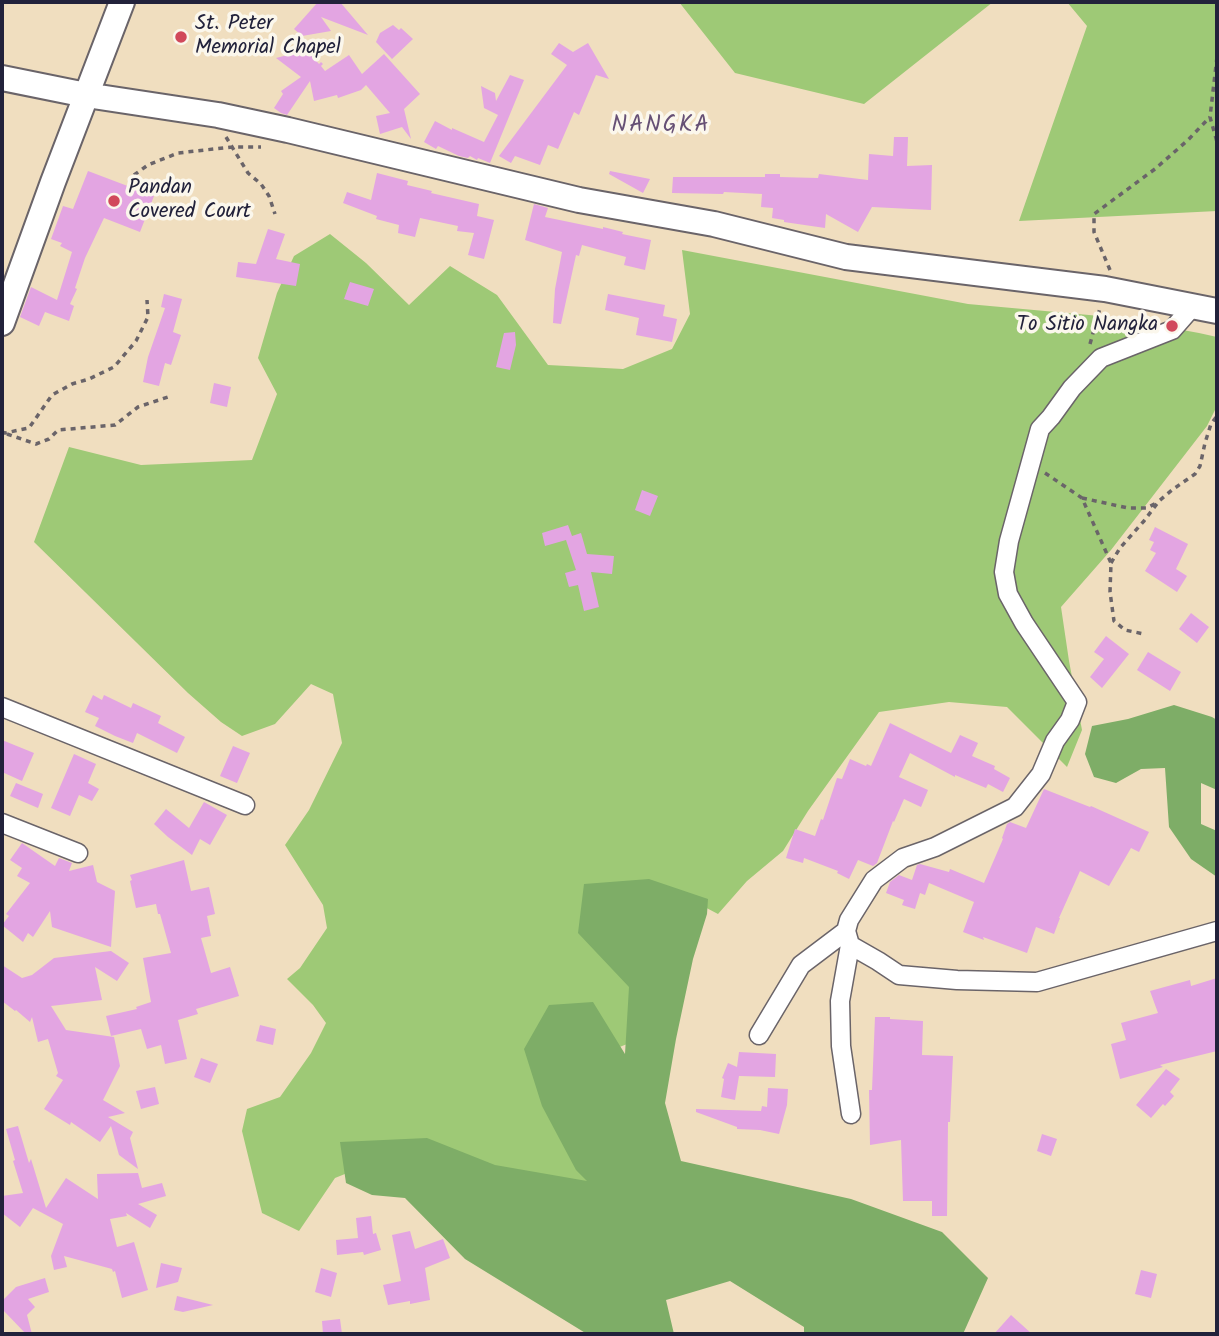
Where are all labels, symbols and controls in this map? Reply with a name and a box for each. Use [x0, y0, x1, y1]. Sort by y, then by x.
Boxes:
place label: St. Peter Memorial Chapel [195, 12, 341, 62]
marker: St. Peter Memorial Chapel [173, 29, 189, 45]
district label: NANGKA [612, 113, 710, 141]
place label: Pandan Covered Court [128, 176, 251, 226]
marker: Pandan Covered Court [106, 193, 122, 209]
place label: To Sitio Nangka [1017, 313, 1158, 339]
marker: To Sitio Nangka [1164, 318, 1180, 334]

